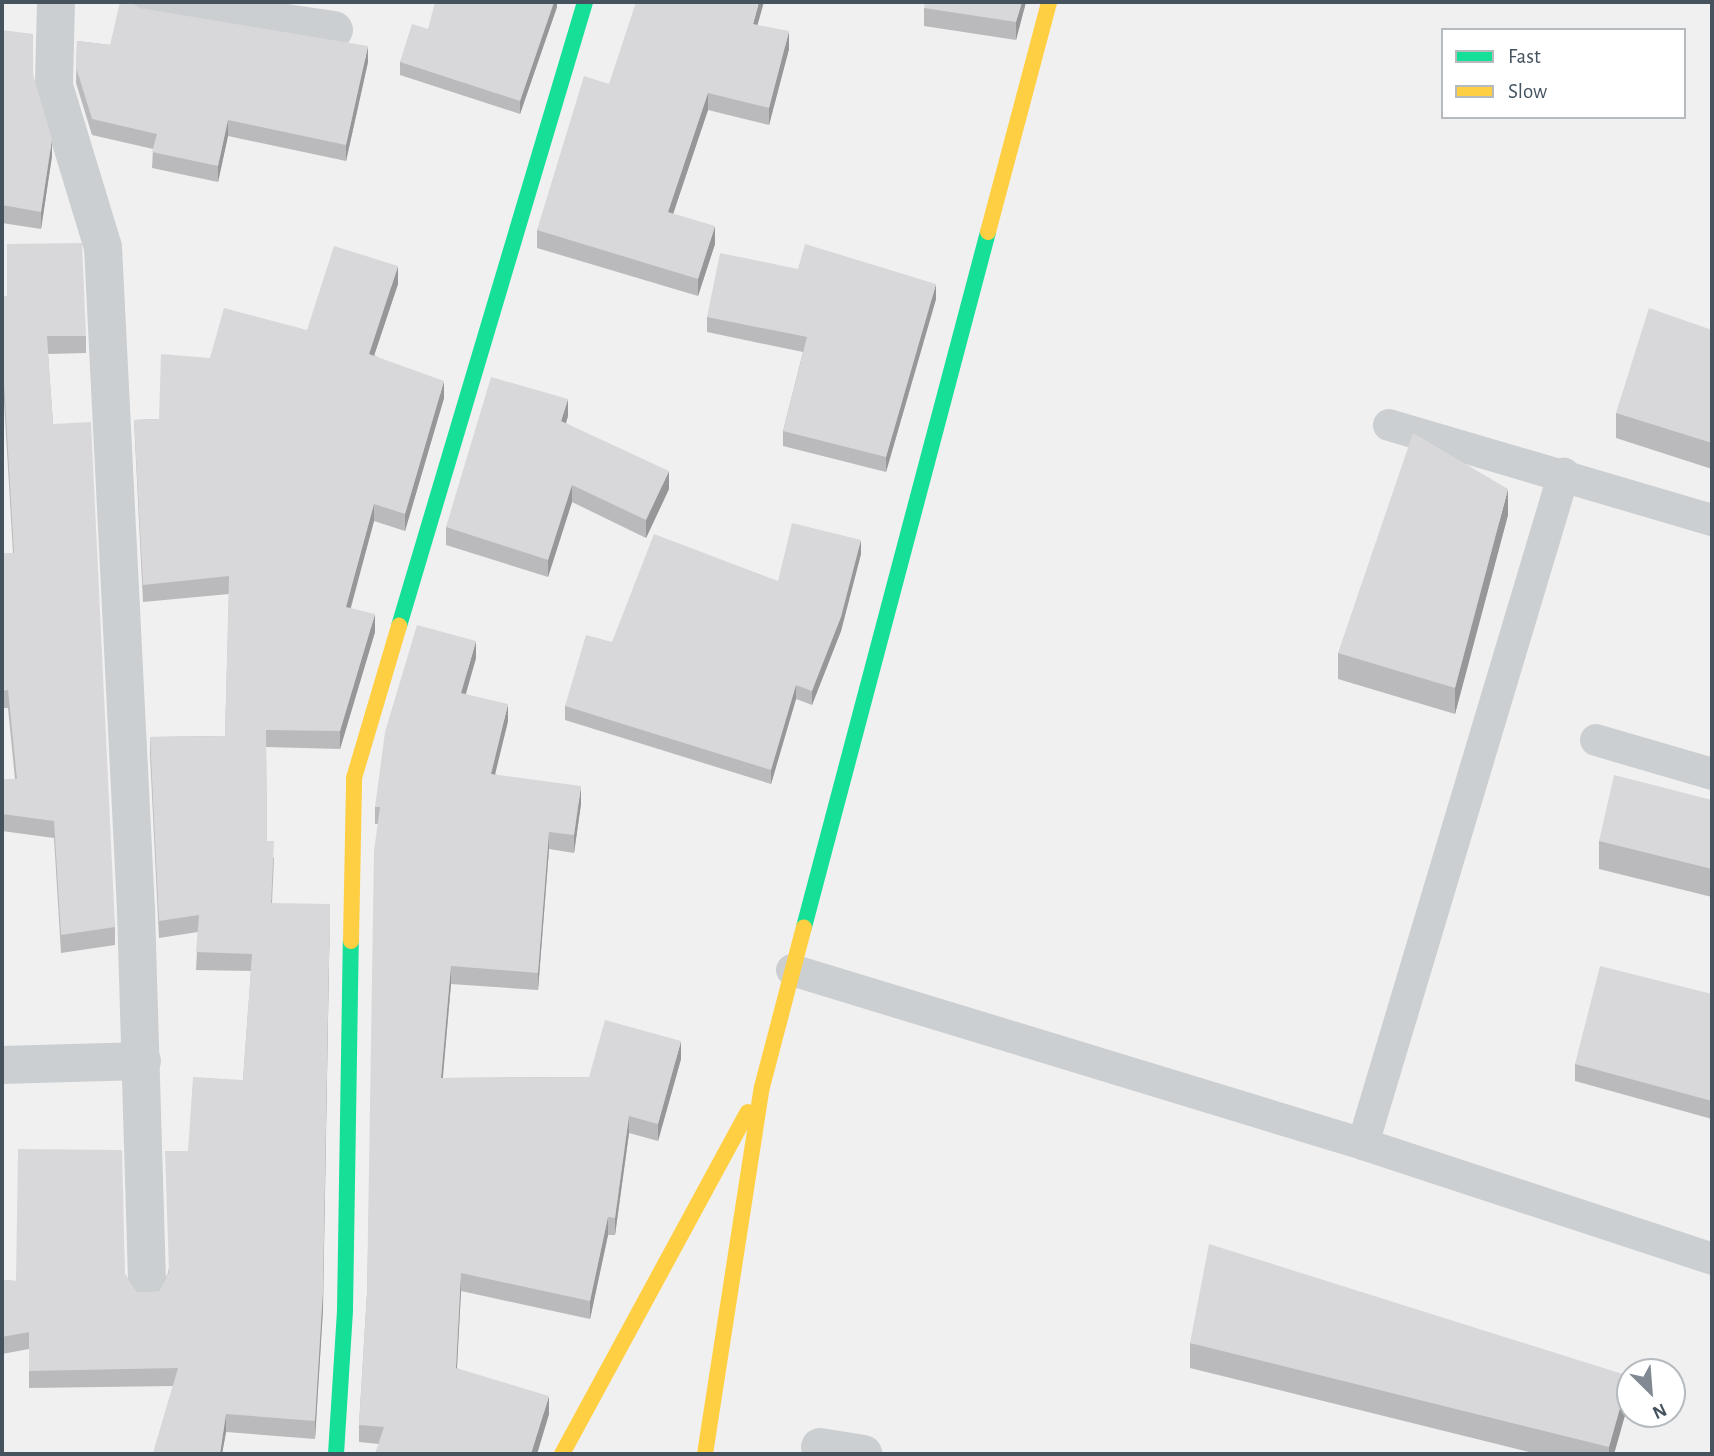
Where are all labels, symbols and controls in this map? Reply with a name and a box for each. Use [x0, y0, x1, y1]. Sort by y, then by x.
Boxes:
legend [1441, 28, 1686, 119]
text: Fast [1508, 46, 1541, 67]
text: Slow [1508, 81, 1547, 102]
north arrow [1616, 1358, 1686, 1428]
text: N [1649, 1399, 1669, 1422]

